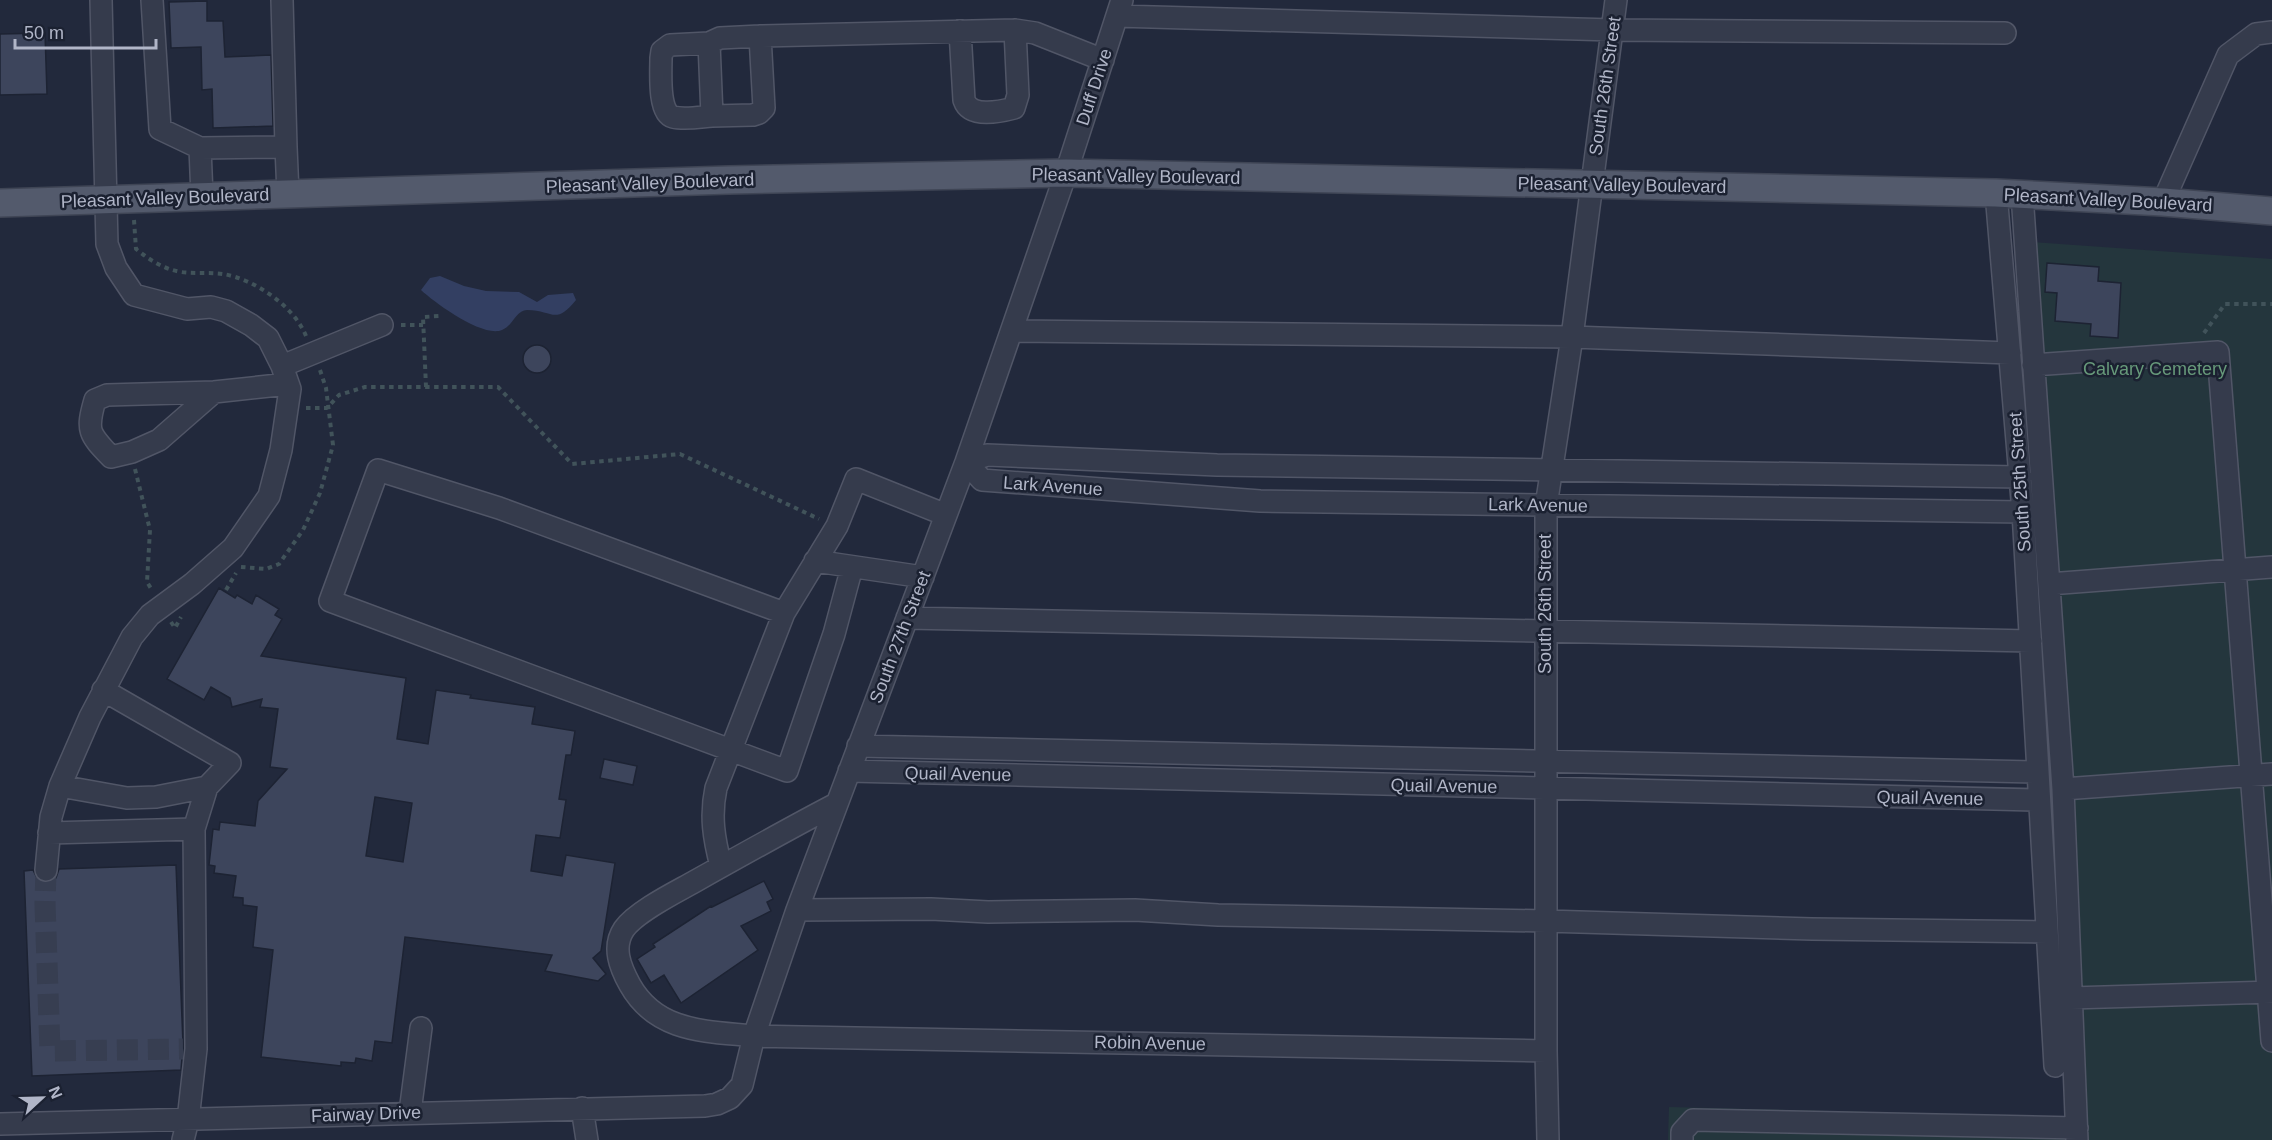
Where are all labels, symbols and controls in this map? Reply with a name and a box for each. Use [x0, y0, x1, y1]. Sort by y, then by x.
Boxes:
scale bar [15, 12, 156, 50]
street label: South 26th Street [1585, 15, 1625, 157]
text: 50 m [24, 23, 64, 43]
street label: Duff Drive [1072, 46, 1116, 128]
street label: Pleasant Valley Boulevard [1031, 164, 1241, 188]
street label: Pleasant Valley Boulevard [545, 169, 755, 197]
street label: Pleasant Valley Boulevard [1517, 173, 1727, 197]
street label: Pleasant Valley Boulevard [60, 184, 270, 212]
street label: Pleasant Valley Boulevard [2003, 185, 2213, 215]
park label: Calvary Cemetery [2083, 359, 2227, 379]
street label: South 25th Street [2005, 411, 2035, 553]
street label: Lark Avenue [1003, 473, 1103, 499]
street label: Lark Avenue [1488, 494, 1588, 516]
street label: South 26th Street [1535, 534, 1555, 674]
street label: South 27th Street [866, 568, 934, 706]
street label: Quail Avenue [904, 763, 1012, 785]
street label: Quail Avenue [1390, 775, 1498, 797]
street label: Quail Avenue [1876, 787, 1984, 809]
street label: Robin Avenue [1094, 1032, 1206, 1054]
north arrow [12, 1068, 72, 1128]
text: N [45, 1084, 65, 1101]
street label: Fairway Drive [311, 1102, 421, 1126]

